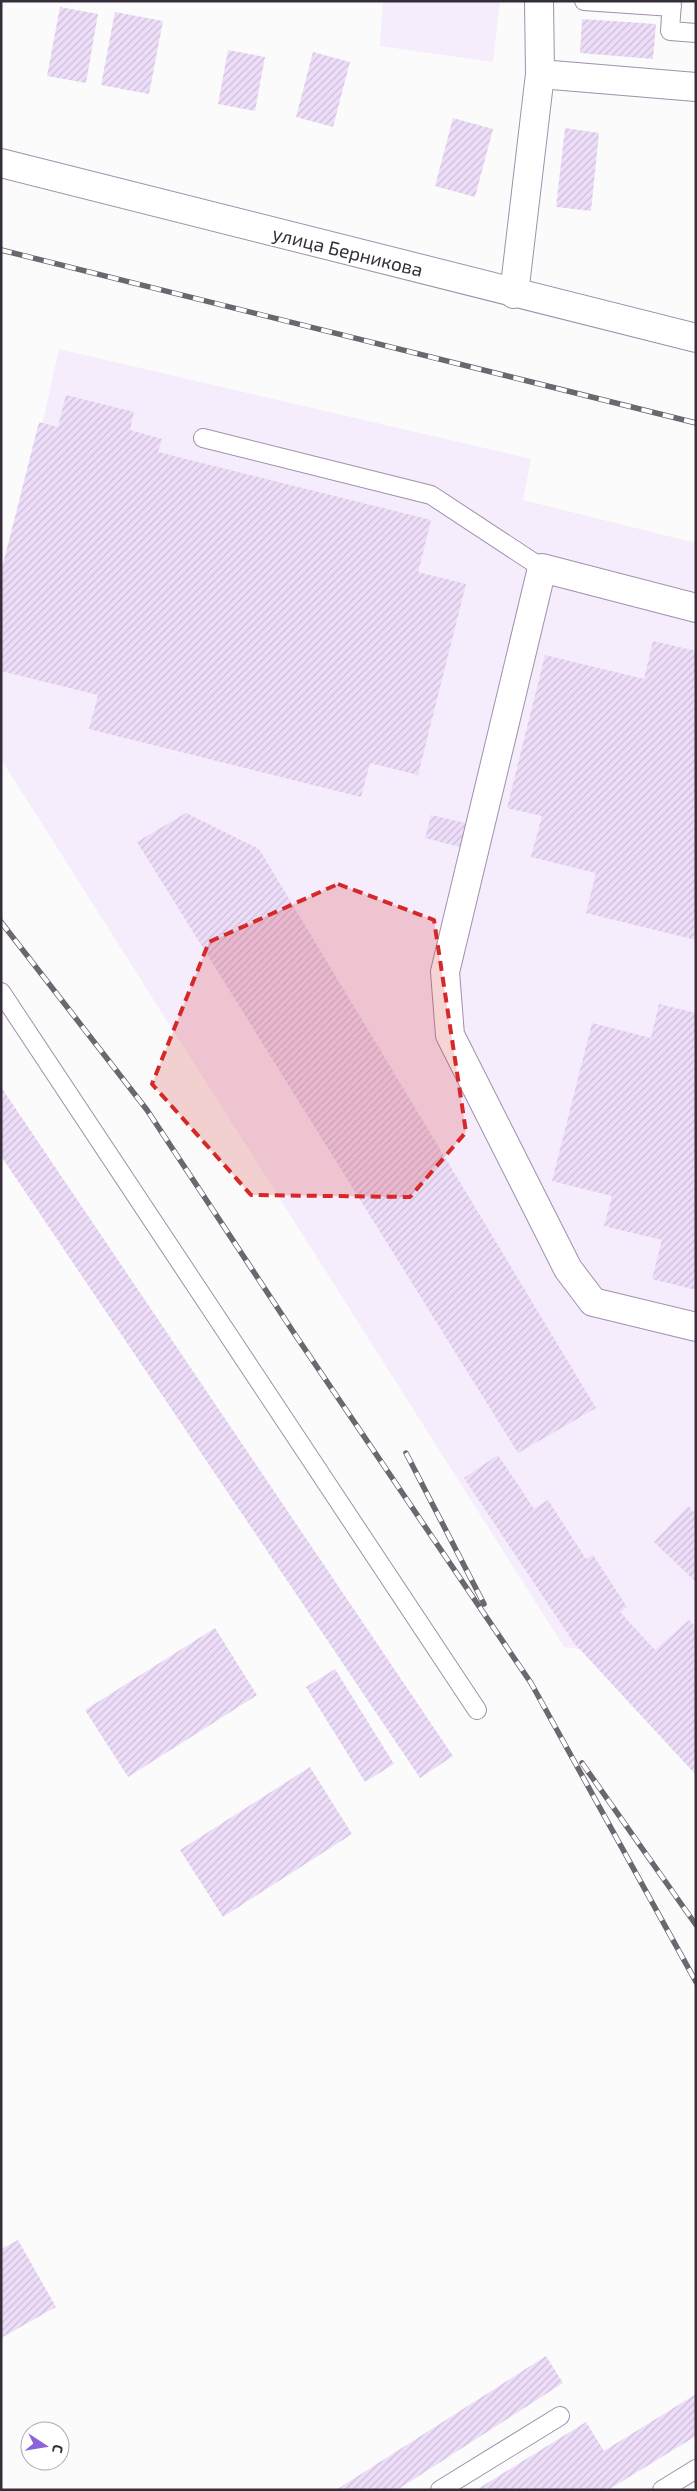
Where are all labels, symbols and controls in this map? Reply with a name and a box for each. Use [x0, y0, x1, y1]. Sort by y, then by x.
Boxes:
street label: улица Берникова [270, 221, 426, 282]
north arrow [20, 2421, 70, 2471]
text: С [49, 2443, 67, 2455]

